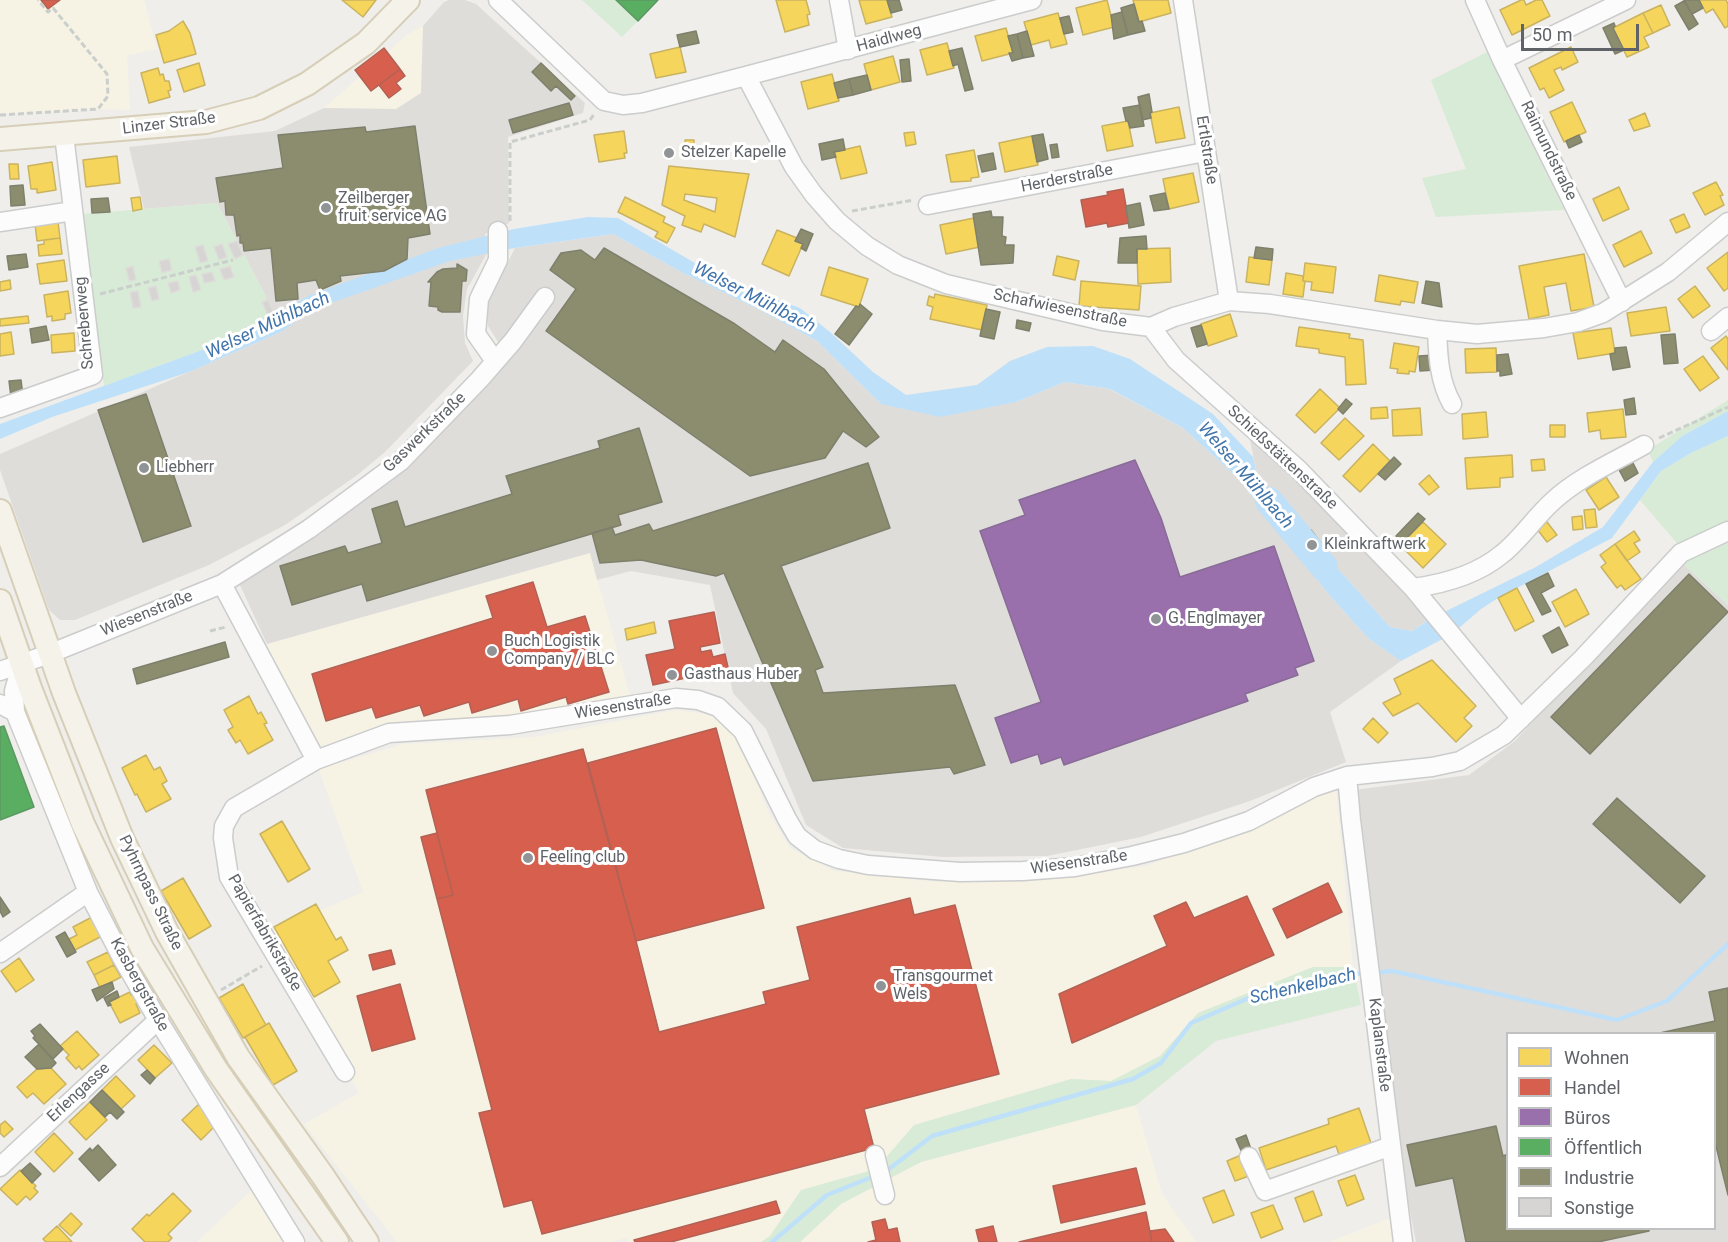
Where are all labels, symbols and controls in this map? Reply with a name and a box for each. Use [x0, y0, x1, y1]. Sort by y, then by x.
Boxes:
scale bar [1524, 12, 1642, 50]
street label: Haidlweg [854, 21, 924, 57]
text: 50 m [1532, 24, 1572, 45]
street label: Raimundstraße [1516, 98, 1580, 204]
street label: Linzer Straße [121, 109, 217, 139]
street label: Ertlstraße [1191, 114, 1221, 186]
place label: Stelzer Kapelle [681, 143, 786, 163]
marker: Stelzer Kapelle [662, 146, 676, 160]
street label: Herderstraße [1019, 161, 1115, 197]
place label: Zeilberger fruit service AG [338, 189, 447, 227]
marker: Zeilberger fruit service AG [319, 201, 333, 215]
water label: Welser Mühlbach [689, 258, 819, 338]
street label: Schreberweg [71, 276, 99, 370]
street label: Schafwiesenstraße [991, 285, 1129, 333]
water label: Welser Mühlbach [203, 288, 333, 364]
street label: Gaswerkstraße [380, 389, 470, 477]
street label: Schießstättenstraße [1223, 402, 1341, 514]
water label: Welser Mühlbach [1193, 418, 1297, 534]
place label: Liebherr [156, 458, 214, 478]
marker: Liebherr [137, 461, 151, 475]
place label: Kleinkraftwerk [1324, 535, 1426, 555]
marker: Kleinkraftwerk [1305, 538, 1319, 552]
street label: Wiesenstraße [98, 587, 196, 641]
place label: G. Englmayer [1168, 609, 1262, 629]
marker: G. Englmayer [1149, 612, 1163, 626]
place label: Buch Logistik Company / BLC [504, 632, 615, 670]
marker: Buch Logistik Company / BLC [485, 644, 499, 658]
place label: Gasthaus Huber [684, 665, 799, 685]
marker: Gasthaus Huber [665, 668, 679, 682]
street label: Wiesenstraße [573, 690, 673, 724]
street label: Pyhrnpass Straße [114, 832, 186, 954]
street label: Wiesenstraße [1029, 847, 1129, 879]
place label: Feeling club [540, 848, 625, 868]
marker: Feeling club [521, 851, 535, 865]
street label: Papierfabrikstraße [223, 871, 305, 995]
street label: Kasbergstraße [105, 935, 173, 1035]
water label: Schenkelbach [1248, 964, 1358, 1010]
place label: Transgourmet Wels [893, 967, 993, 1005]
marker: Transgourmet Wels [874, 979, 888, 993]
street label: Kaplanstraße [1364, 997, 1394, 1093]
legend [1506, 1032, 1716, 1230]
text: Wohnen [1564, 1047, 1629, 1068]
street label: Erlengasse [44, 1059, 114, 1127]
text: Handel [1564, 1077, 1621, 1098]
text: Büros [1564, 1107, 1611, 1128]
text: Öffentlich [1564, 1137, 1642, 1158]
text: Industrie [1564, 1167, 1634, 1188]
text: Sonstige [1564, 1197, 1634, 1218]

